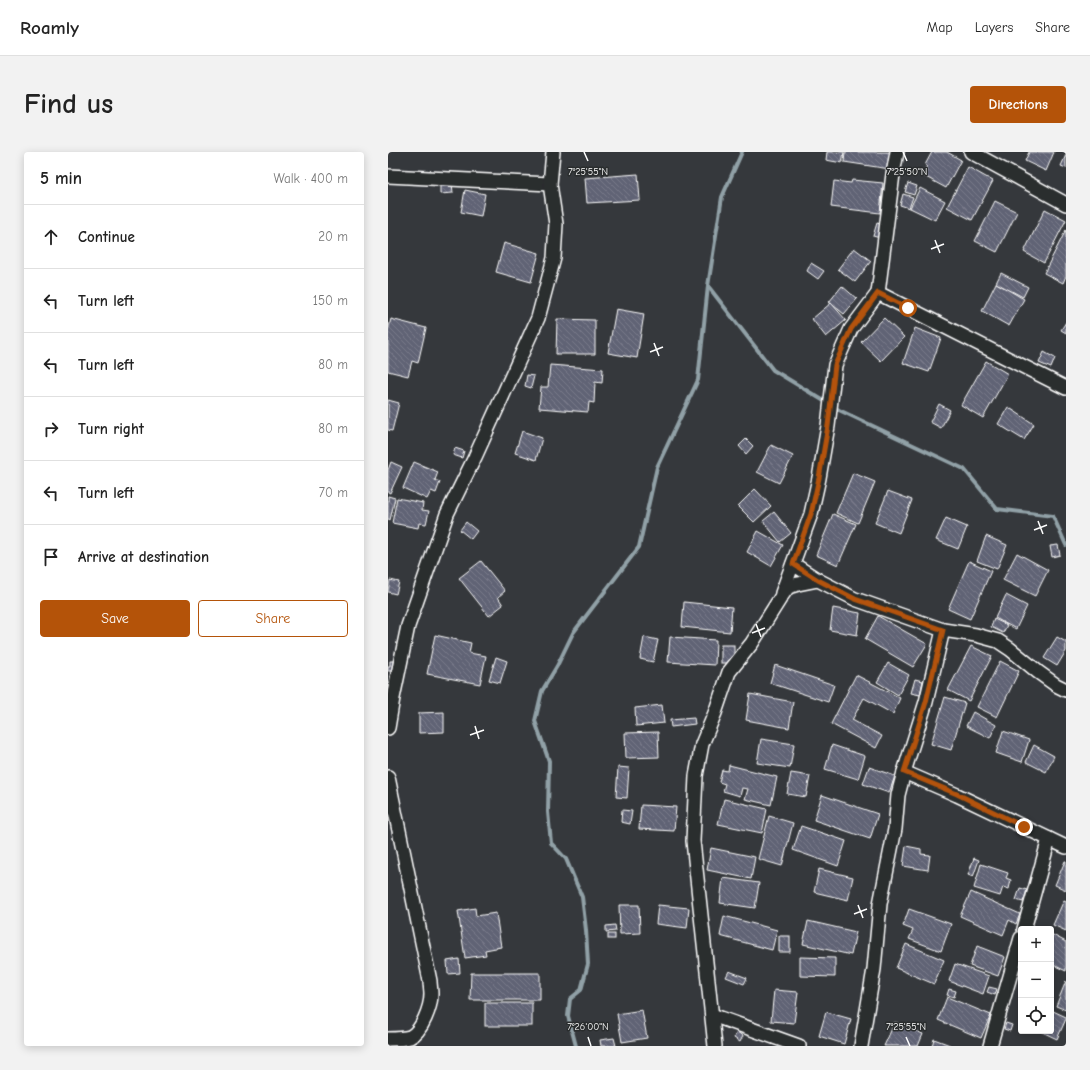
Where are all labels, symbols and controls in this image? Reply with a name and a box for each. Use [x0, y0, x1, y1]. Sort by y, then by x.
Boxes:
text: Roamly [20, 17, 79, 39]
text: Map [926, 19, 953, 36]
text: Layers [975, 19, 1013, 36]
text: Share [1035, 19, 1070, 36]
button: Directions [970, 86, 1066, 123]
text: Find us [24, 88, 113, 120]
text: 7°25'55"N [568, 166, 608, 178]
text: 7°25'50"N [887, 166, 927, 178]
text: 5 min [40, 169, 82, 188]
text: Walk · 400 m [274, 171, 348, 186]
icon: ahead [40, 226, 62, 248]
text: Continue [78, 228, 135, 246]
text: 20 m [318, 229, 348, 244]
icon: left [40, 290, 62, 312]
text: Turn left [78, 292, 134, 310]
text: 150 m [313, 293, 348, 308]
route start [899, 299, 917, 317]
icon: left [40, 354, 62, 376]
text: Turn left [78, 356, 134, 374]
text: 80 m [318, 357, 348, 372]
icon: right [40, 418, 62, 440]
text: Turn right [78, 420, 144, 438]
text: 80 m [318, 421, 348, 436]
icon: left [40, 482, 62, 504]
text: Turn left [78, 484, 134, 502]
text: 70 m [319, 485, 348, 500]
icon: arrive [40, 546, 62, 568]
text: Arrive at destination [78, 548, 209, 566]
button: Save [40, 600, 190, 637]
button: Share [198, 600, 348, 637]
route end [1015, 818, 1033, 836]
map controls [1018, 926, 1054, 1034]
button: + [1018, 926, 1054, 962]
button: − [1018, 962, 1054, 998]
button: locate [1018, 998, 1054, 1034]
text: 7°26'00"N [567, 1021, 609, 1033]
text: 7°25'55"N [886, 1021, 926, 1033]

